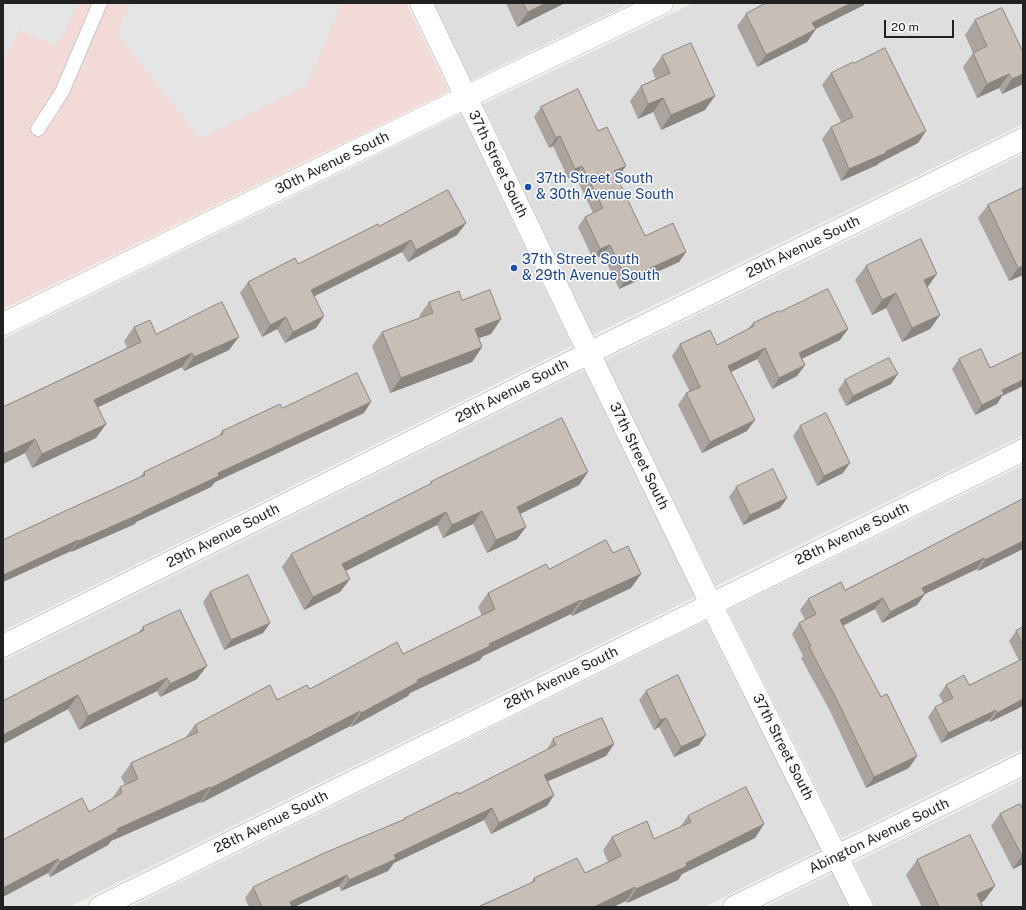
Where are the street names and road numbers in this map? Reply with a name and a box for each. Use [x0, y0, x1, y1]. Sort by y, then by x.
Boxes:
street label: 37th Street South [465, 108, 531, 220]
street label: 30th Avenue South [272, 128, 392, 198]
street label: 29th Avenue South [743, 212, 863, 282]
street label: 29th Avenue South [453, 355, 571, 427]
street label: 37th Street South [606, 400, 672, 512]
street label: 28th Avenue South [792, 499, 912, 569]
street label: 29th Avenue South [164, 500, 282, 572]
street label: 28th Avenue South [501, 643, 621, 713]
street label: 37th Street South [749, 691, 817, 803]
street label: 28th Avenue South [211, 787, 331, 857]
street label: Abington Avenue South [806, 795, 952, 877]

